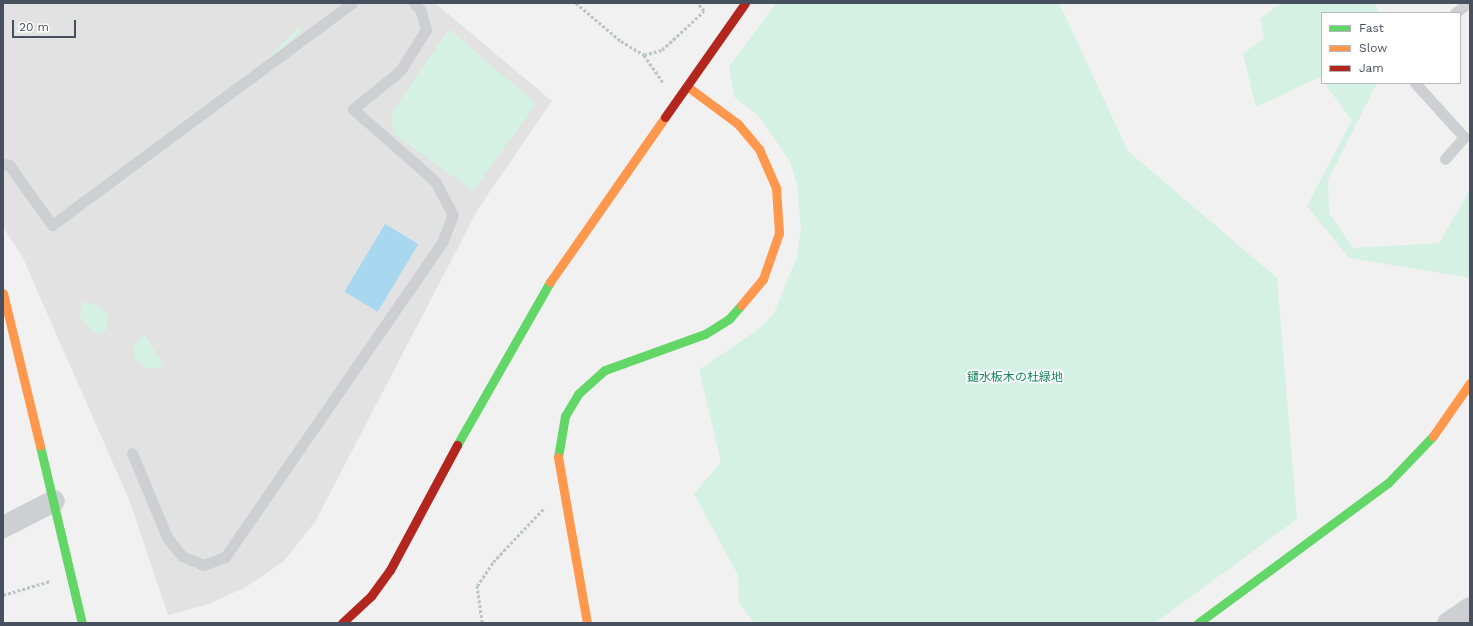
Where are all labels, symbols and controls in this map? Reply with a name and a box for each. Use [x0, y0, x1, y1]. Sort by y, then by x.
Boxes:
scale bar [14, 12, 78, 38]
legend [1321, 12, 1461, 84]
text: 20 m [19, 20, 49, 34]
text: Fast [1359, 21, 1384, 35]
text: Slow [1359, 41, 1387, 55]
text: Jam [1359, 61, 1384, 75]
park label: 鑓水板木の杜緑地 [967, 371, 1063, 385]

